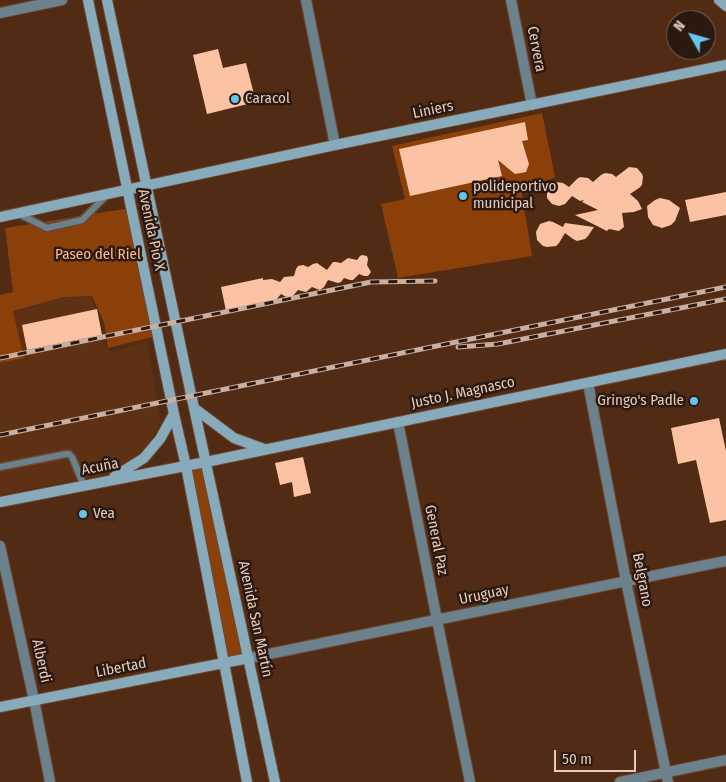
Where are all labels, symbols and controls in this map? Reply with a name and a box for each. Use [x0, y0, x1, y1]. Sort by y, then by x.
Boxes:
north arrow [666, 10, 716, 60]
text: N [670, 18, 689, 35]
street label: Cervera [523, 25, 549, 73]
place label: Caracol [245, 90, 290, 108]
marker: Caracol [229, 93, 241, 105]
street label: Liniers [411, 97, 455, 123]
place label: polideportivo municipal [473, 178, 556, 213]
street label: Avenida Pio X [134, 188, 168, 272]
marker: polideportivo municipal [457, 190, 469, 202]
park label: Paseo del Riel [55, 246, 141, 264]
street label: Justo J. Magnasco [409, 373, 517, 413]
place label: Gringo's Padle [597, 392, 684, 410]
marker: Gringo's Padle [688, 395, 700, 407]
street label: Acuña [80, 455, 120, 479]
street label: General Paz [420, 503, 452, 577]
place label: Vea [93, 505, 115, 523]
marker: Vea [77, 508, 89, 520]
street label: Belgrano [628, 552, 656, 608]
street label: Avenida San Martín [234, 559, 276, 679]
street label: Uruguay [457, 581, 511, 609]
street label: Alberdi [28, 638, 54, 684]
street label: Libertad [94, 654, 148, 682]
scale bar [556, 740, 638, 772]
text: 50 m [562, 750, 592, 768]

